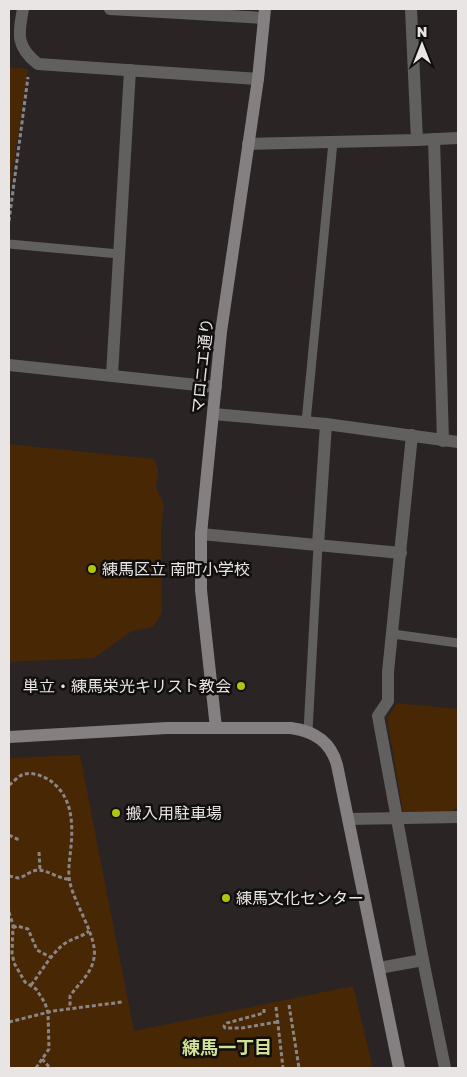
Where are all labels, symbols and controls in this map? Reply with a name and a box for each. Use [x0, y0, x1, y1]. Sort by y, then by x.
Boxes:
north arrow [397, 20, 447, 70]
text: N [417, 23, 427, 40]
street label: マロニエ通り [187, 317, 217, 415]
place label: 練馬区立 南町小学校 [102, 559, 250, 579]
marker: 練馬区立 南町小学校 [86, 563, 98, 575]
place label: 単立・練馬栄光キリスト教会 [23, 676, 231, 696]
marker: 単立・練馬栄光キリスト教会 [235, 680, 247, 692]
place label: 搬入用駐車場 [126, 803, 222, 823]
marker: 搬入用駐車場 [110, 807, 122, 819]
place label: 練馬文化センター [236, 888, 364, 908]
marker: 練馬文化センター [220, 892, 232, 904]
district label: 練馬一丁目 [182, 1036, 272, 1058]

